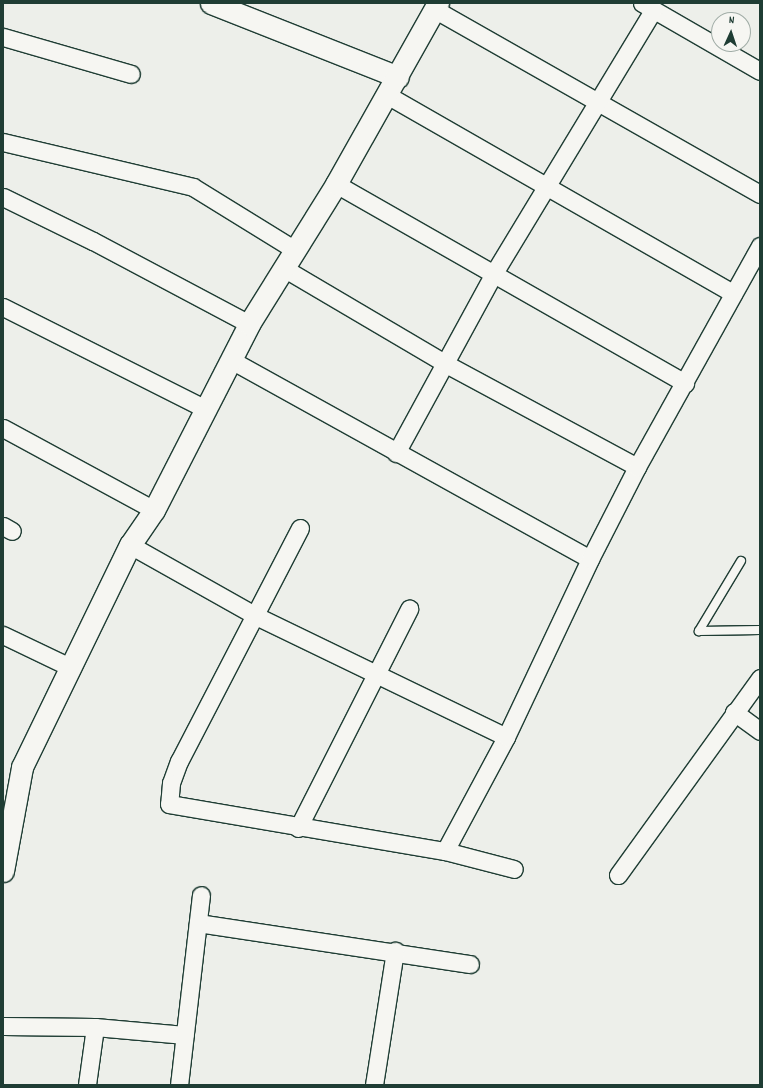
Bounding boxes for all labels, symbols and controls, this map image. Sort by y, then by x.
north arrow [711,12,751,52]
text: N [728,13,735,29]

